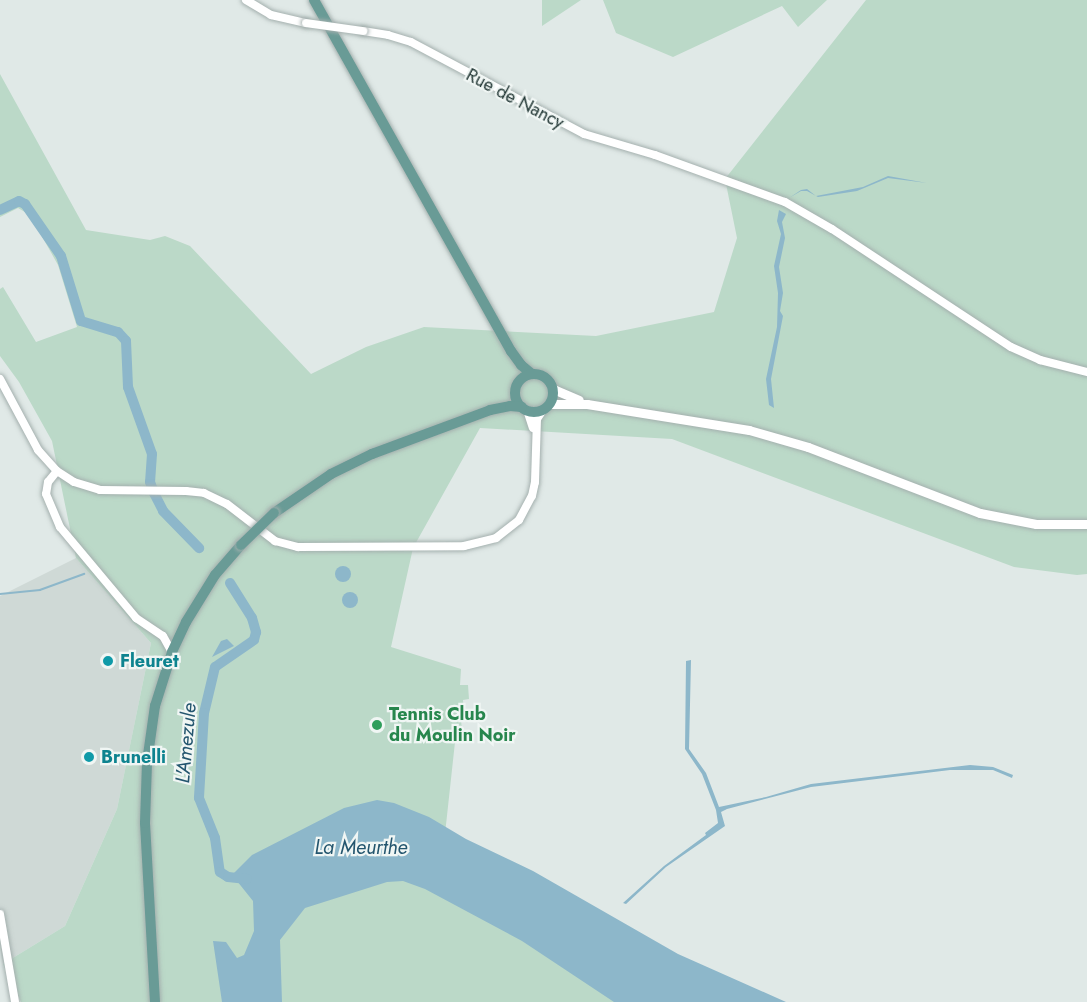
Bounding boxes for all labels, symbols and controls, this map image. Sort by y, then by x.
street label: Rue de Nancy [462,64,568,134]
place label: Fleuret [120,650,179,672]
marker: Fleuret [101,654,115,668]
water label: L'Amezule [171,702,201,784]
place label: Tennis Club du Moulin Noir [389,704,516,746]
marker: Tennis Club du Moulin Noir [370,718,384,732]
place label: Brunelli [101,746,166,768]
marker: Brunelli [82,750,96,764]
water label: La Meurthe [314,835,408,859]

